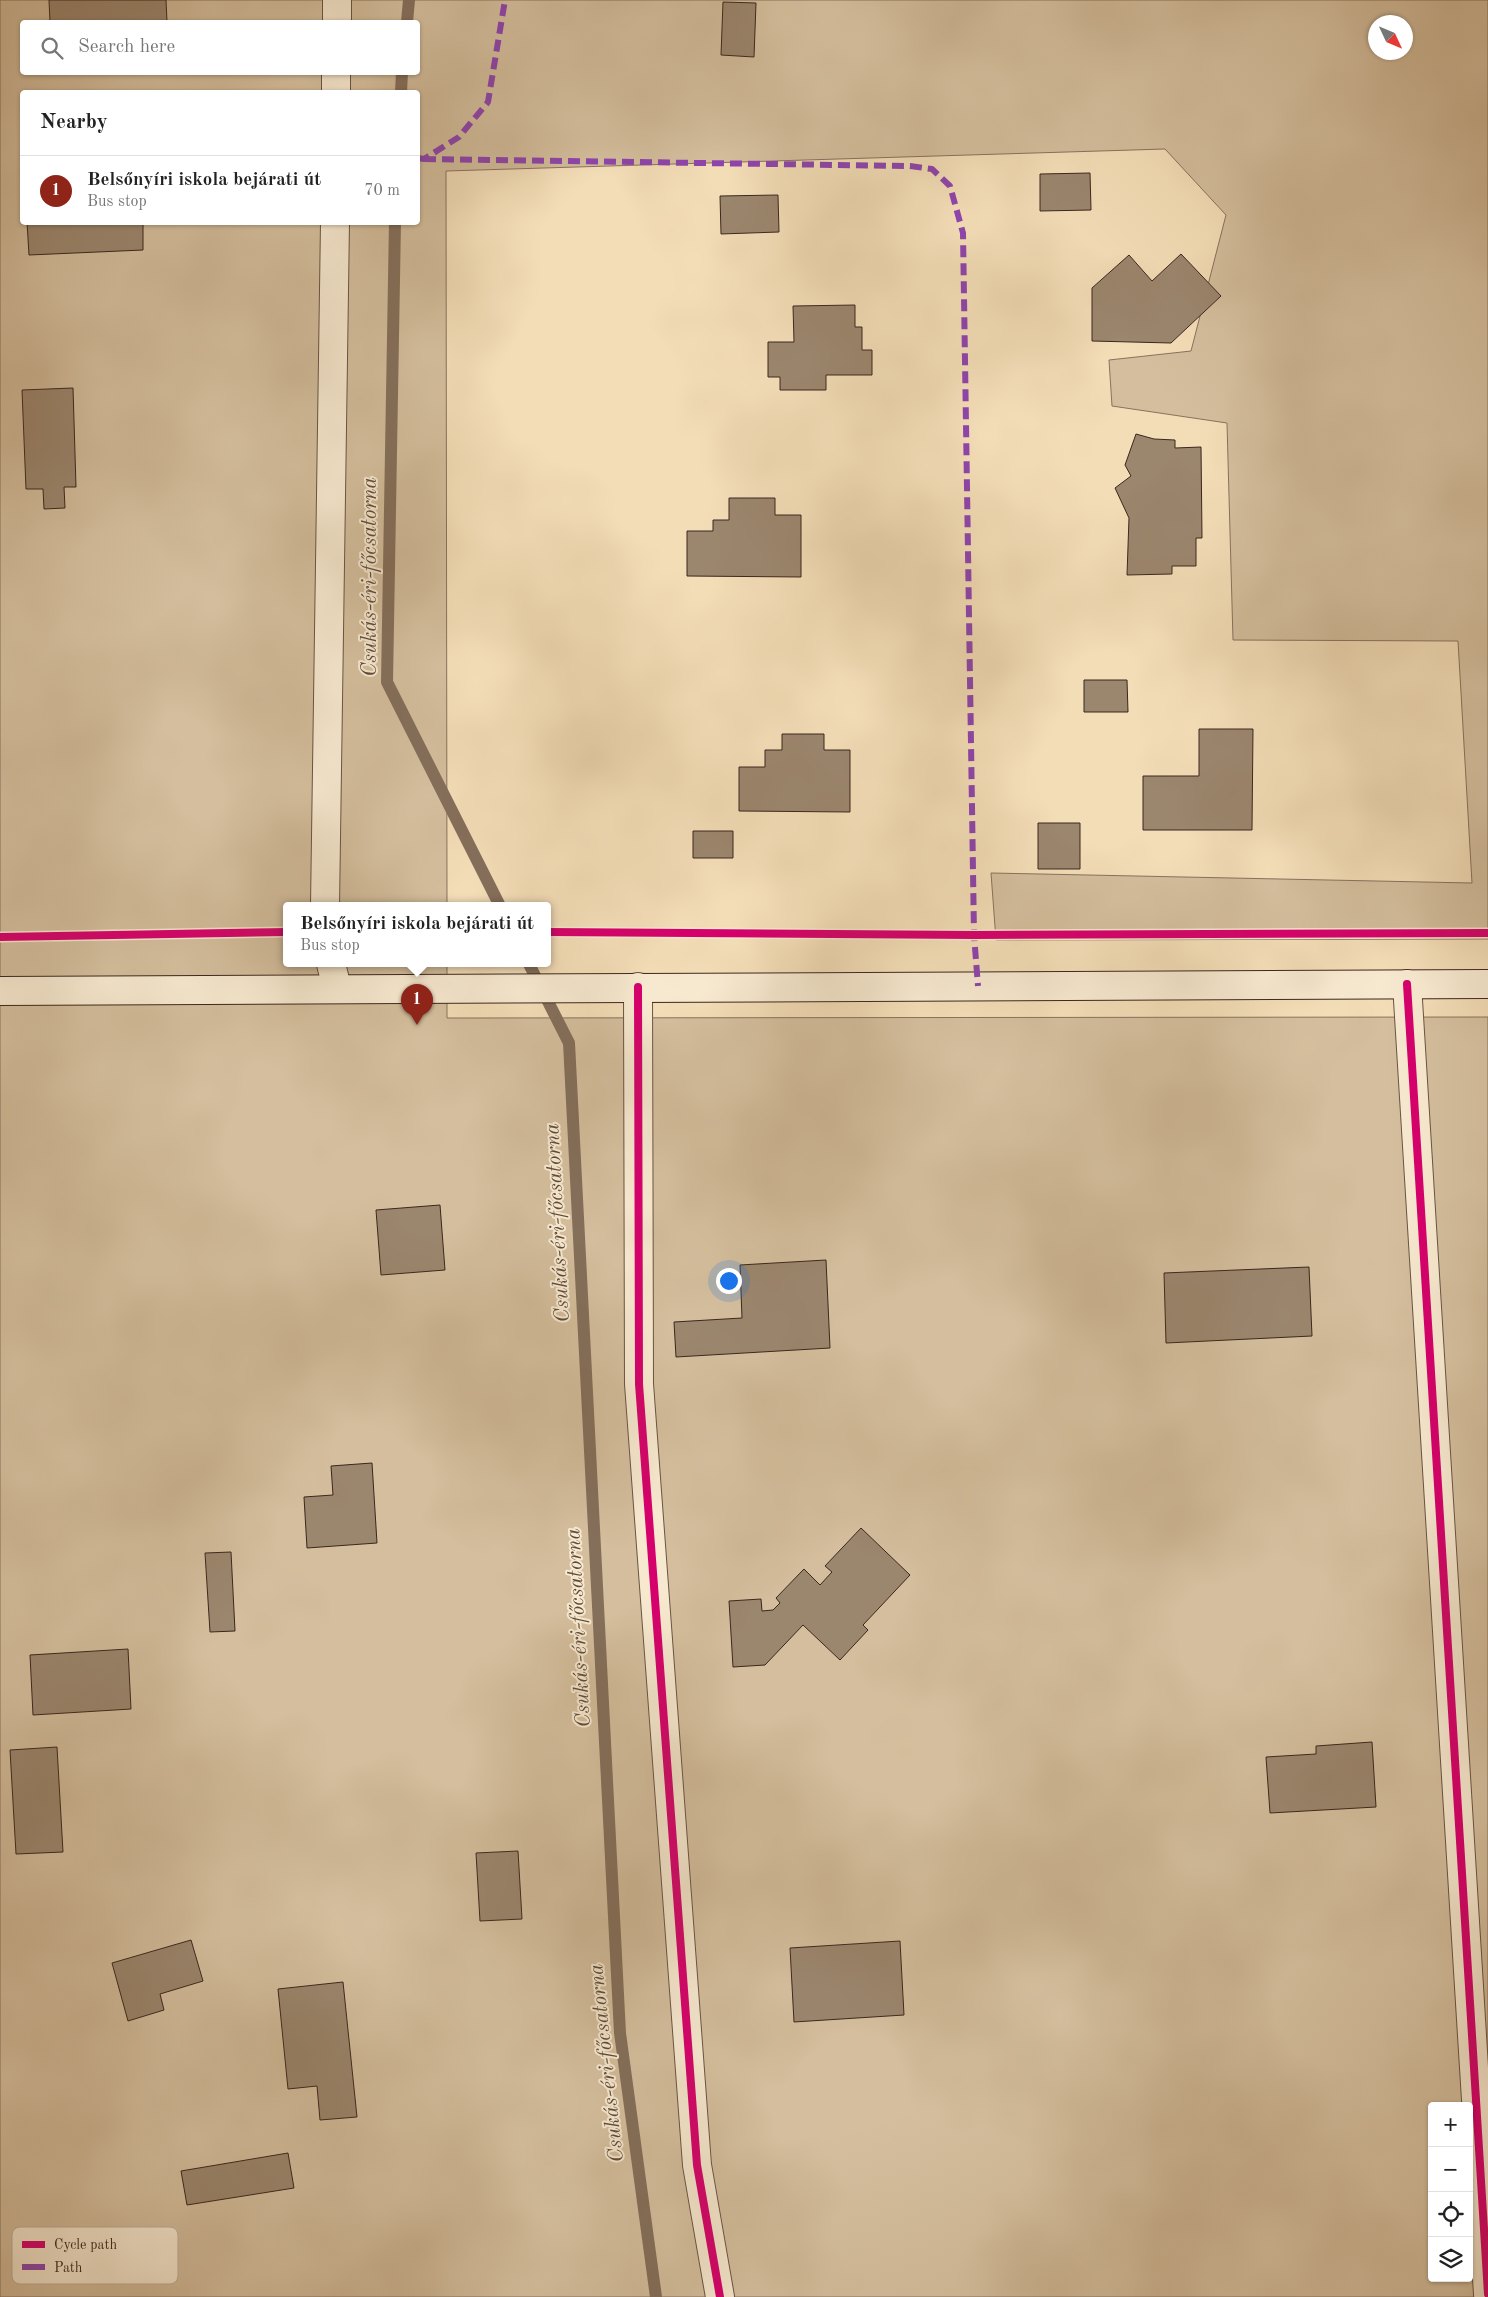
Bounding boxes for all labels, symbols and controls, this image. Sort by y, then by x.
north arrow [1368,15,1413,60]
search box [20,20,420,75]
icon: search [38,34,66,62]
text: Search here [78,38,175,57]
text: Nearby [40,112,108,133]
text: Belsőnyíri iskola bejárati út [87,171,321,190]
text: 1 [51,183,61,199]
text: 70 m [364,183,400,199]
text: Bus stop [87,194,147,210]
water label: Csukás-éri-főcsatorna [360,477,381,677]
popup [283,902,551,967]
text: Belsőnyíri iskola bejárati út [300,915,534,934]
text: Bus stop [300,938,360,954]
pin: 1 [401,984,433,1025]
water label: Csukás-éri-főcsatorna [542,1123,574,1323]
your location [716,1268,742,1294]
water label: Csukás-éri-főcsatorna [563,1528,595,1728]
water label: Csukás-éri-főcsatorna [586,1963,628,2163]
map controls [1428,2102,1473,2282]
button: + [1428,2102,1473,2147]
button: − [1428,2147,1473,2192]
button: locate [1428,2192,1473,2237]
legend [12,2227,178,2284]
button: layers [1428,2237,1473,2282]
text: Cycle path [54,2238,117,2252]
text: Path [54,2261,83,2275]

